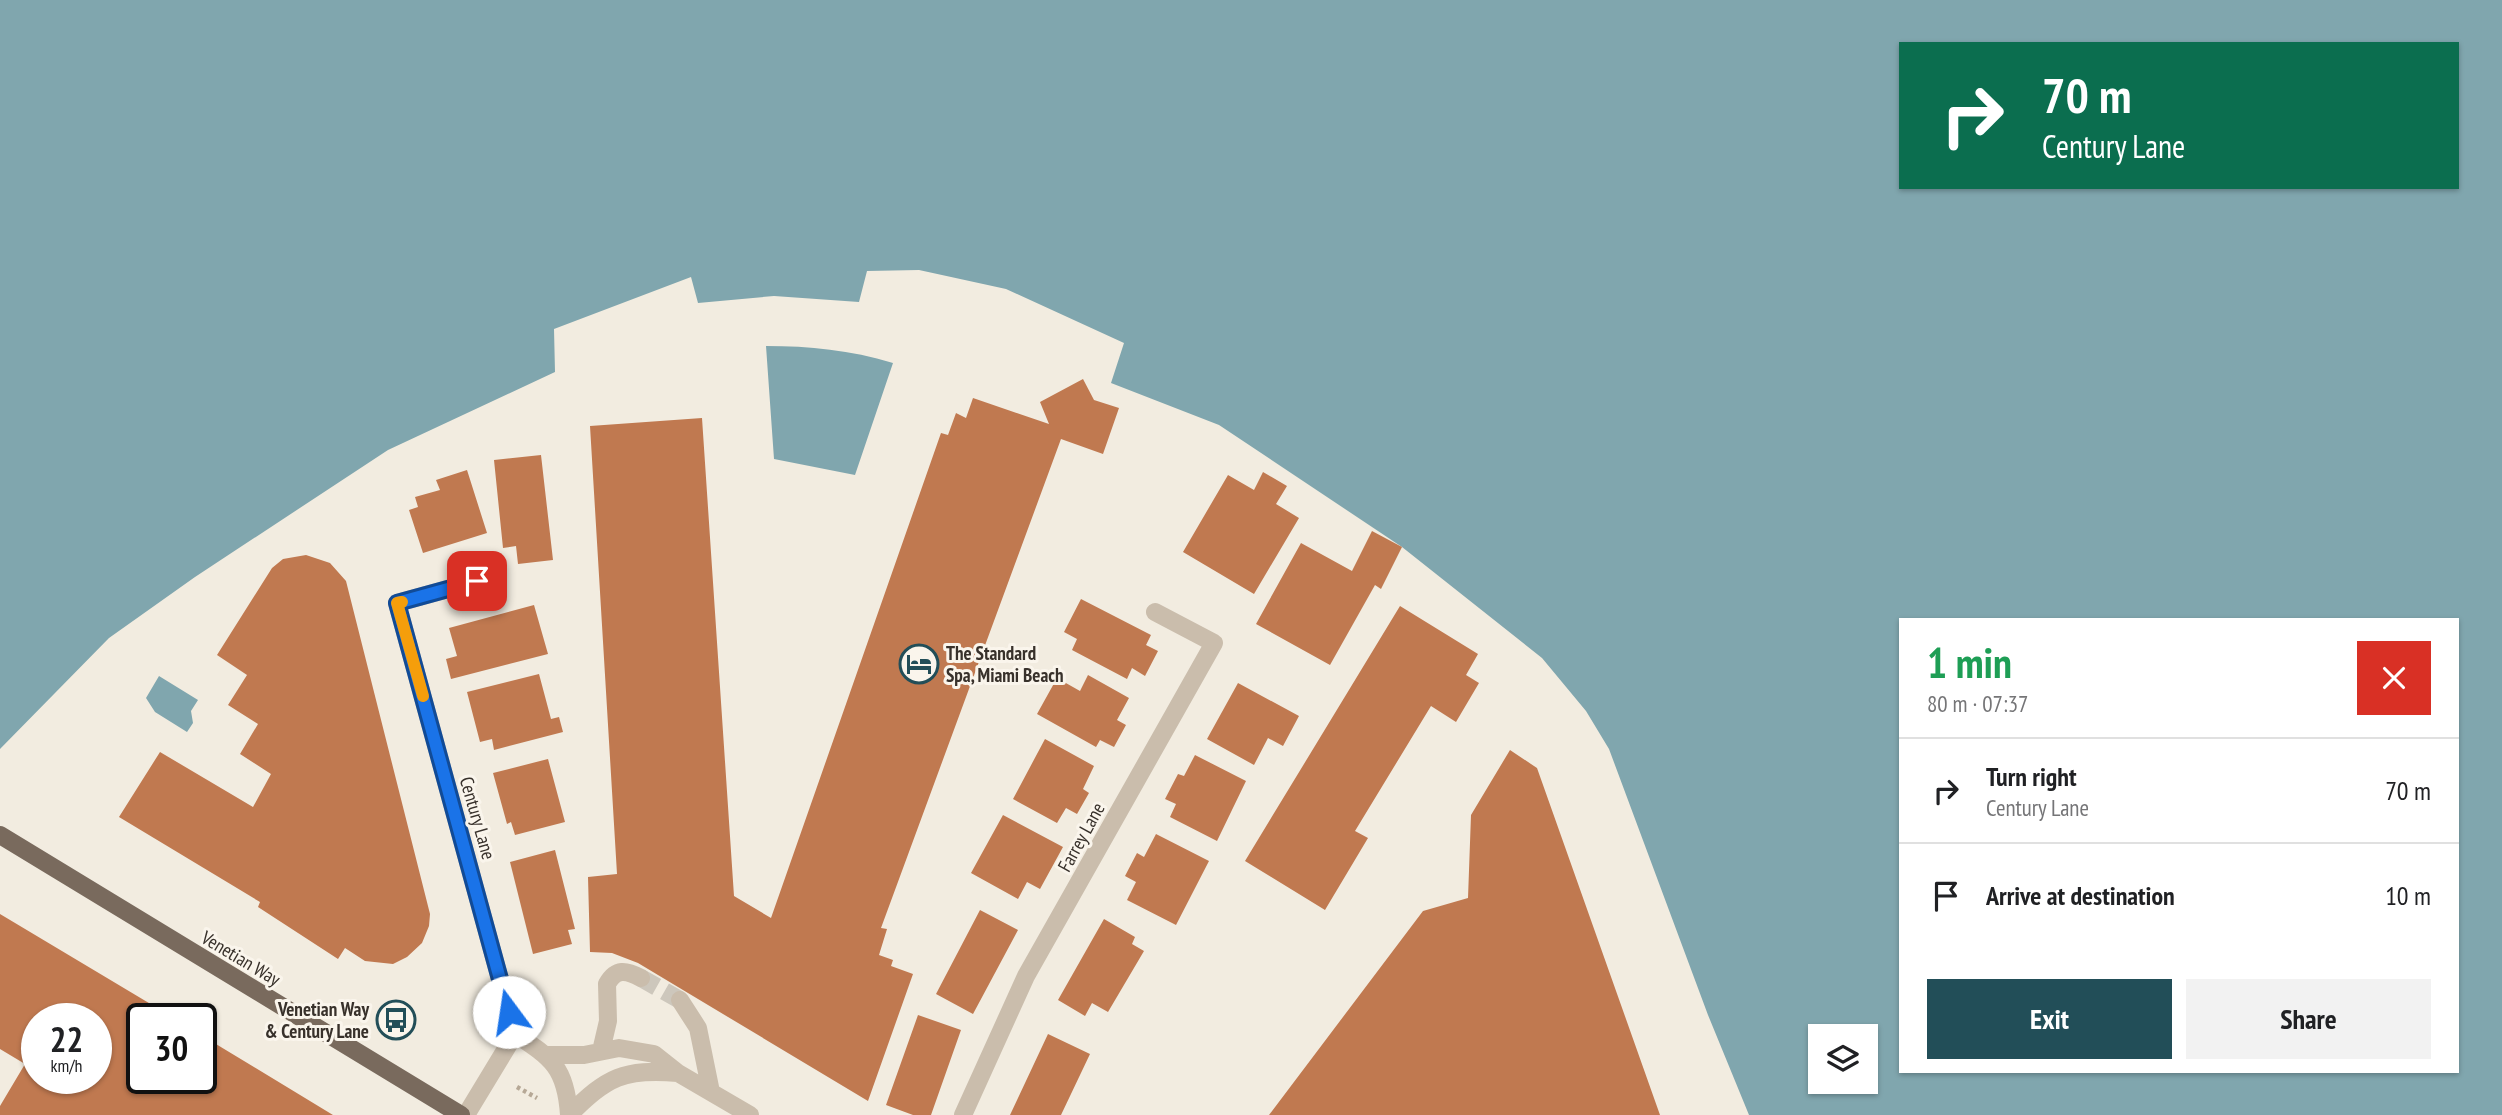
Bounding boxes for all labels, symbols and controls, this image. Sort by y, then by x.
text: 70 m [2042,63,2131,127]
icon: right [1927,70,2018,161]
text: Century Lane [2042,125,2185,167]
pin [447,551,507,611]
icon: arrive [458,562,496,600]
text: 1 min [1927,635,2012,690]
place label: The Standard Spa, Miami Beach [946,641,1064,687]
button: close [2357,641,2431,715]
hotel icon: The Standard Spa, Miami Beach [898,643,940,685]
text: 80 m · 07:37 [1927,689,2028,718]
text: Turn right [1986,760,2077,793]
icon: right [1927,772,1965,810]
street label: Century Lane [455,774,501,862]
text: 70 m [2385,774,2431,807]
text: Century Lane [1986,793,2089,822]
street label: Farrey Lane [1052,798,1110,876]
icon: arrive [1927,877,1965,915]
text: Arrive at destination [1986,879,2175,912]
text: 10 m [2385,879,2431,912]
street label: Venetian Way [196,925,286,991]
position arrow [472,975,546,1049]
button: Exit [1927,979,2172,1059]
button: Share [2186,979,2431,1059]
place label: Venetian Way & Century Lane [265,997,369,1043]
bus stop icon: Venetian Way & Century Lane [375,999,417,1041]
speed limit sign: 30 [126,1003,217,1094]
text: 22 [50,1016,83,1062]
map controls [1808,1024,1878,1094]
button: layers [1808,1024,1878,1094]
text: km/h [51,1054,82,1077]

